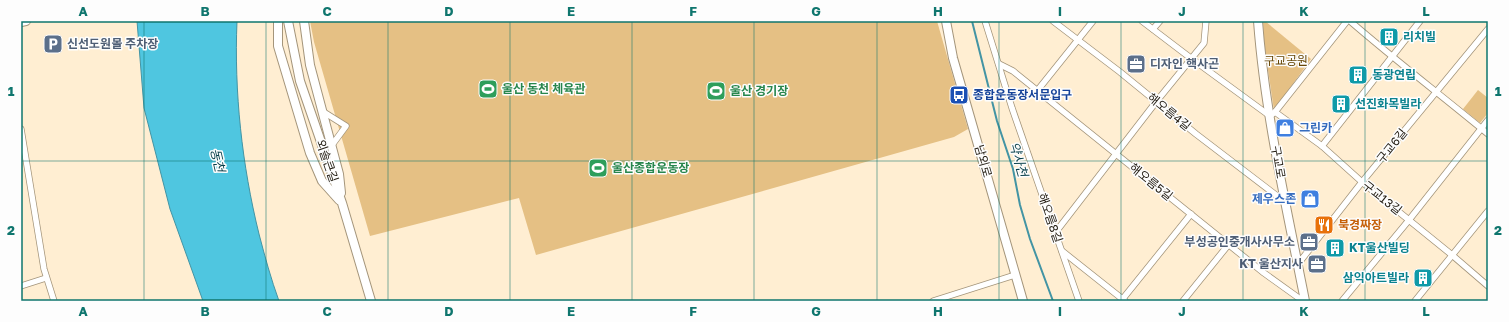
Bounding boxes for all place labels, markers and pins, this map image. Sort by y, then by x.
building icon: 리치빌 [1378,26,1400,48]
place label: 리치빌 [1403,29,1436,44]
parking icon: 신선도원몰 주차장 [42,33,64,55]
place label: 신선도원몰 주차장 [67,36,158,51]
office icon: 디자인 핵사곤 [1125,53,1147,75]
place label: 디자인 핵사곤 [1150,56,1219,71]
building icon: 동광연립 [1347,64,1369,86]
place label: 동광연립 [1372,67,1416,82]
sports icon: 울산 동천 체육관 [477,78,499,100]
sports icon: 울산 경기장 [705,80,727,102]
place label: 울산 동천 체육관 [502,81,585,96]
place label: 울산 경기장 [730,83,788,98]
bus stop icon: 종합운동장서문입구 [948,84,970,106]
place label: 종합운동장서문입구 [973,87,1072,102]
building icon: 선진화목빌라 [1330,93,1352,115]
place label: 선진화목빌라 [1355,96,1421,111]
shop icon: 그린카 [1274,117,1296,139]
place label: 그린카 [1299,120,1332,135]
sports icon: 울산종합운동장 [587,157,609,179]
place label: 울산종합운동장 [612,160,689,175]
shop icon: 제우스존 [1299,188,1321,210]
place label: 제우스존 [1252,191,1296,206]
restaurant icon: 북경짜장 [1313,214,1335,236]
place label: 북경짜장 [1338,217,1382,232]
office icon: 부성공인중개사사무소 [1298,231,1320,253]
place label: 부성공인중개사사무소 [1185,234,1295,249]
building icon: KT울산빌딩 [1324,237,1346,259]
place label: KT울산빌딩 [1349,240,1410,255]
office icon: KT 울산지사 [1306,253,1328,275]
place label: KT 울산지사 [1239,256,1303,271]
building icon: 삼익아트빌라 [1412,267,1434,289]
place label: 삼익아트빌라 [1343,270,1409,285]

